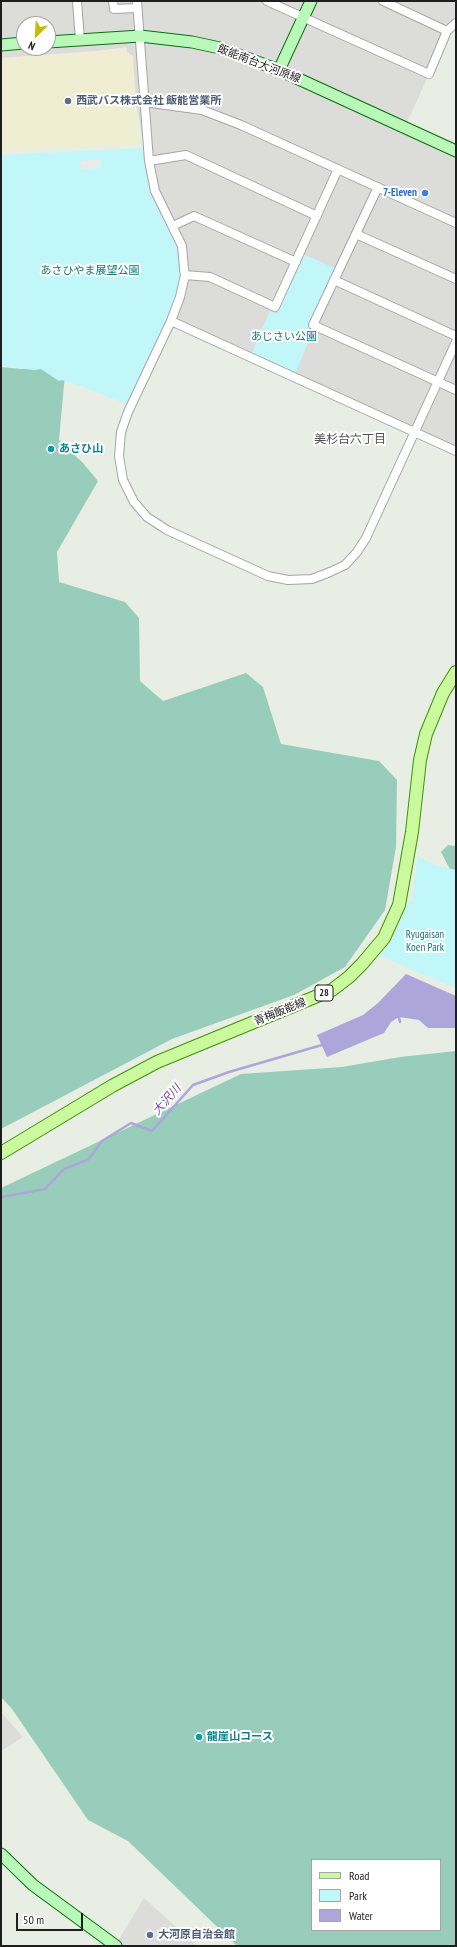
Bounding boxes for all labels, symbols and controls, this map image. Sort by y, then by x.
north arrow [16,16,56,56]
text: N [26,38,37,54]
street label: 飯能南台大河原線 [216,42,302,86]
place label: 西武バス株式会社 飯能営業所 [76,94,221,108]
marker: 西武バス株式会社 飯能営業所 [63,96,73,106]
place label: 7-Eleven [383,186,417,200]
marker: 7-Eleven [420,188,430,198]
park label: あさひやま展望公園 [41,264,139,278]
park label: あじさい公園 [251,330,317,344]
district label: 美杉台六丁目 [314,433,386,447]
place label: あさひ山 [59,442,103,456]
marker: あさひ山 [46,444,56,454]
park label: Ryugaisan Koen Park [406,928,444,954]
road number: 28 [315,985,333,1001]
street label: 青梅飯能線 [252,996,308,1028]
water label: 大沢川 [150,1082,184,1118]
place label: 龍崖山コース [207,1730,273,1744]
marker: 龍崖山コース [194,1732,204,1742]
legend [311,1859,441,1931]
text: Road [349,1868,369,1883]
text: Park [349,1888,367,1903]
scale bar [18,1905,85,1931]
text: Water [349,1908,373,1923]
text: 50 m [23,1912,44,1927]
place label: 大河原自治会館 [158,1928,235,1942]
marker: 大河原自治会館 [145,1930,155,1940]

